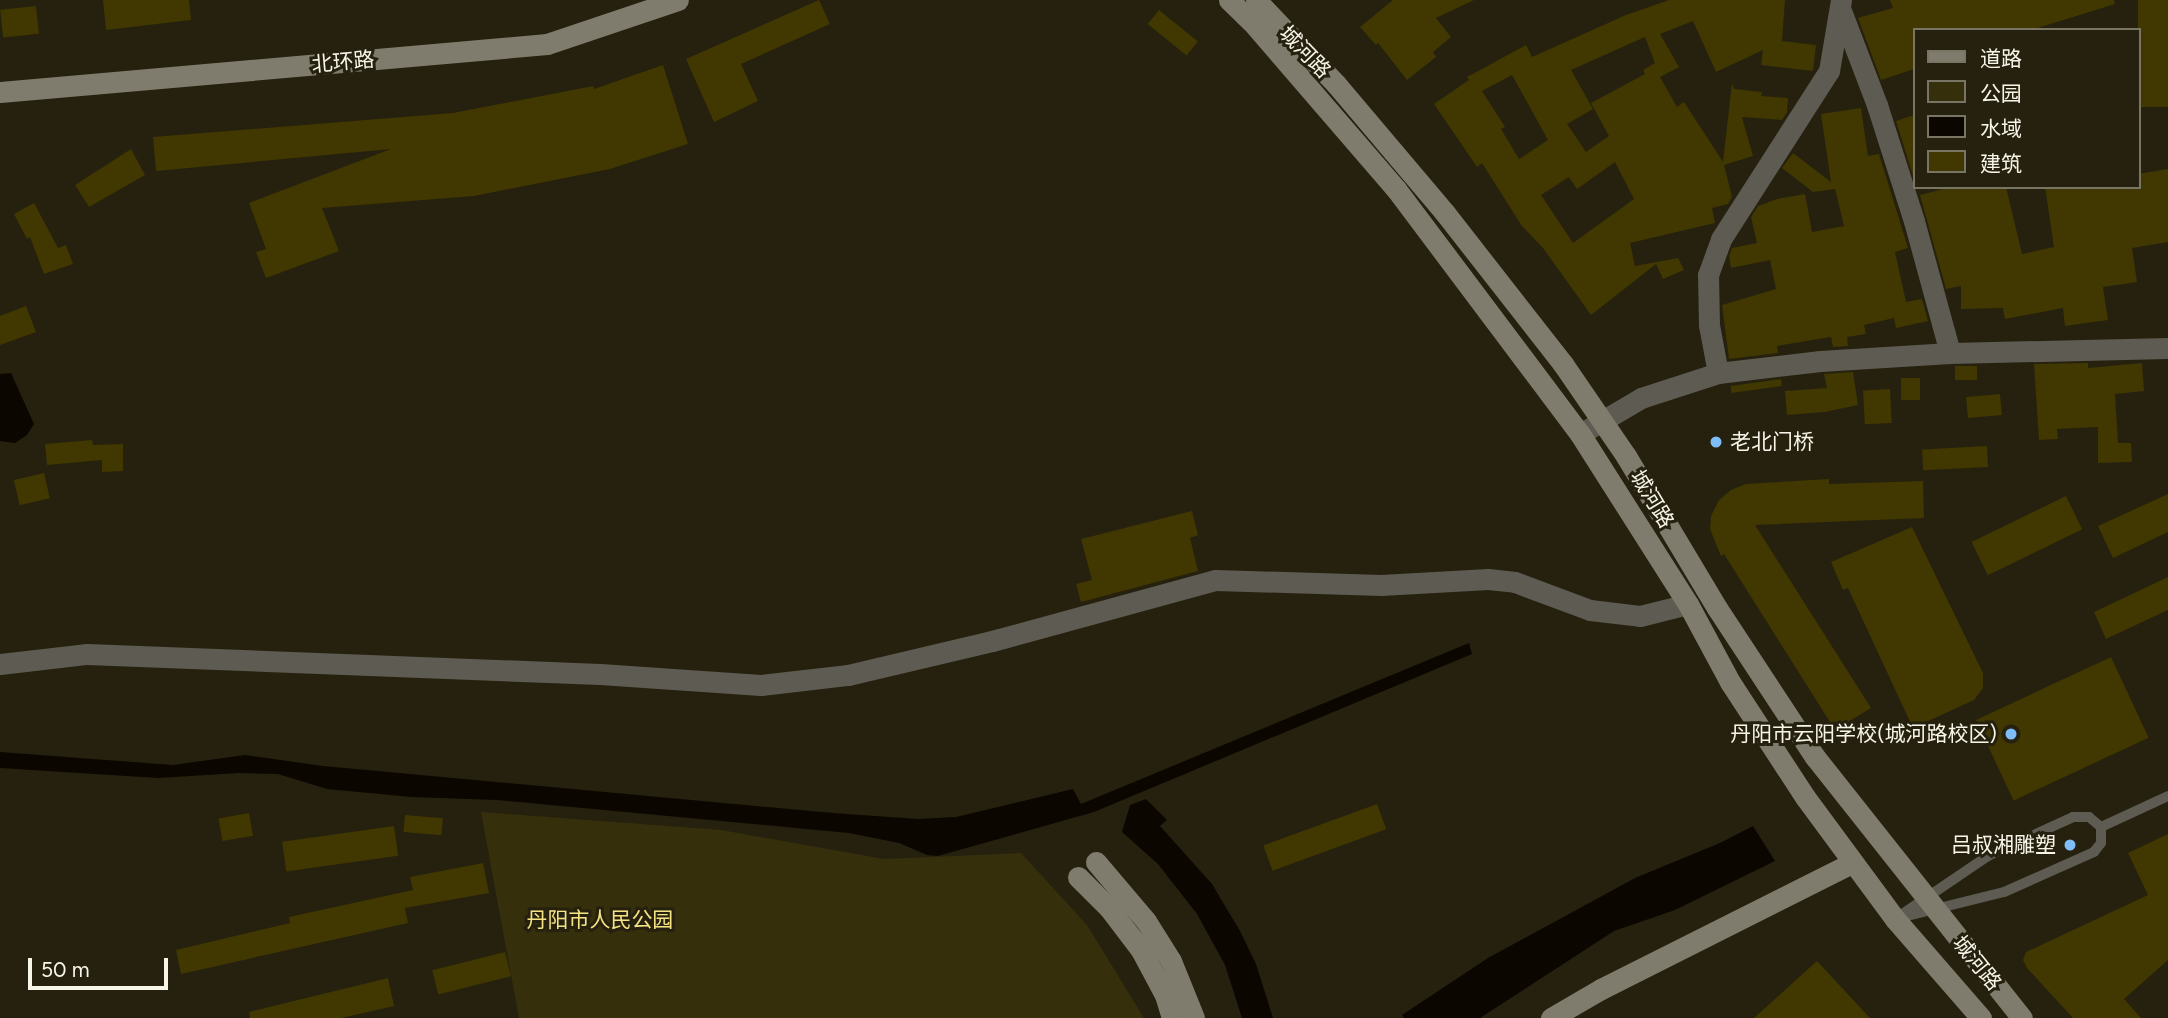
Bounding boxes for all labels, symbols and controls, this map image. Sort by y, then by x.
street label: 城河路 [1274,21,1336,83]
legend [1912,28,2140,189]
text: 道路 [1980,46,2022,71]
street label: 北环路 [311,47,375,77]
text: 公园 [1980,81,2022,106]
text: 水域 [1980,116,2022,141]
text: 建筑 [1980,151,2022,176]
place label: 老北门桥 [1730,429,1814,455]
marker: 老北门桥 [1708,434,1724,450]
street label: 城河路 [1625,466,1679,532]
place label: 丹阳市云阳学校(城河路校区) [1730,721,1997,747]
marker: 丹阳市云阳学校(城河路校区) [2003,726,2019,742]
place label: 吕叔湘雕塑 [1951,832,2056,858]
marker: 吕叔湘雕塑 [2062,837,2078,853]
park label: 丹阳市人民公园 [527,907,673,933]
street label: 城河路 [1947,931,2007,995]
scale bar [32,944,172,988]
text: 50 m [41,957,90,982]

